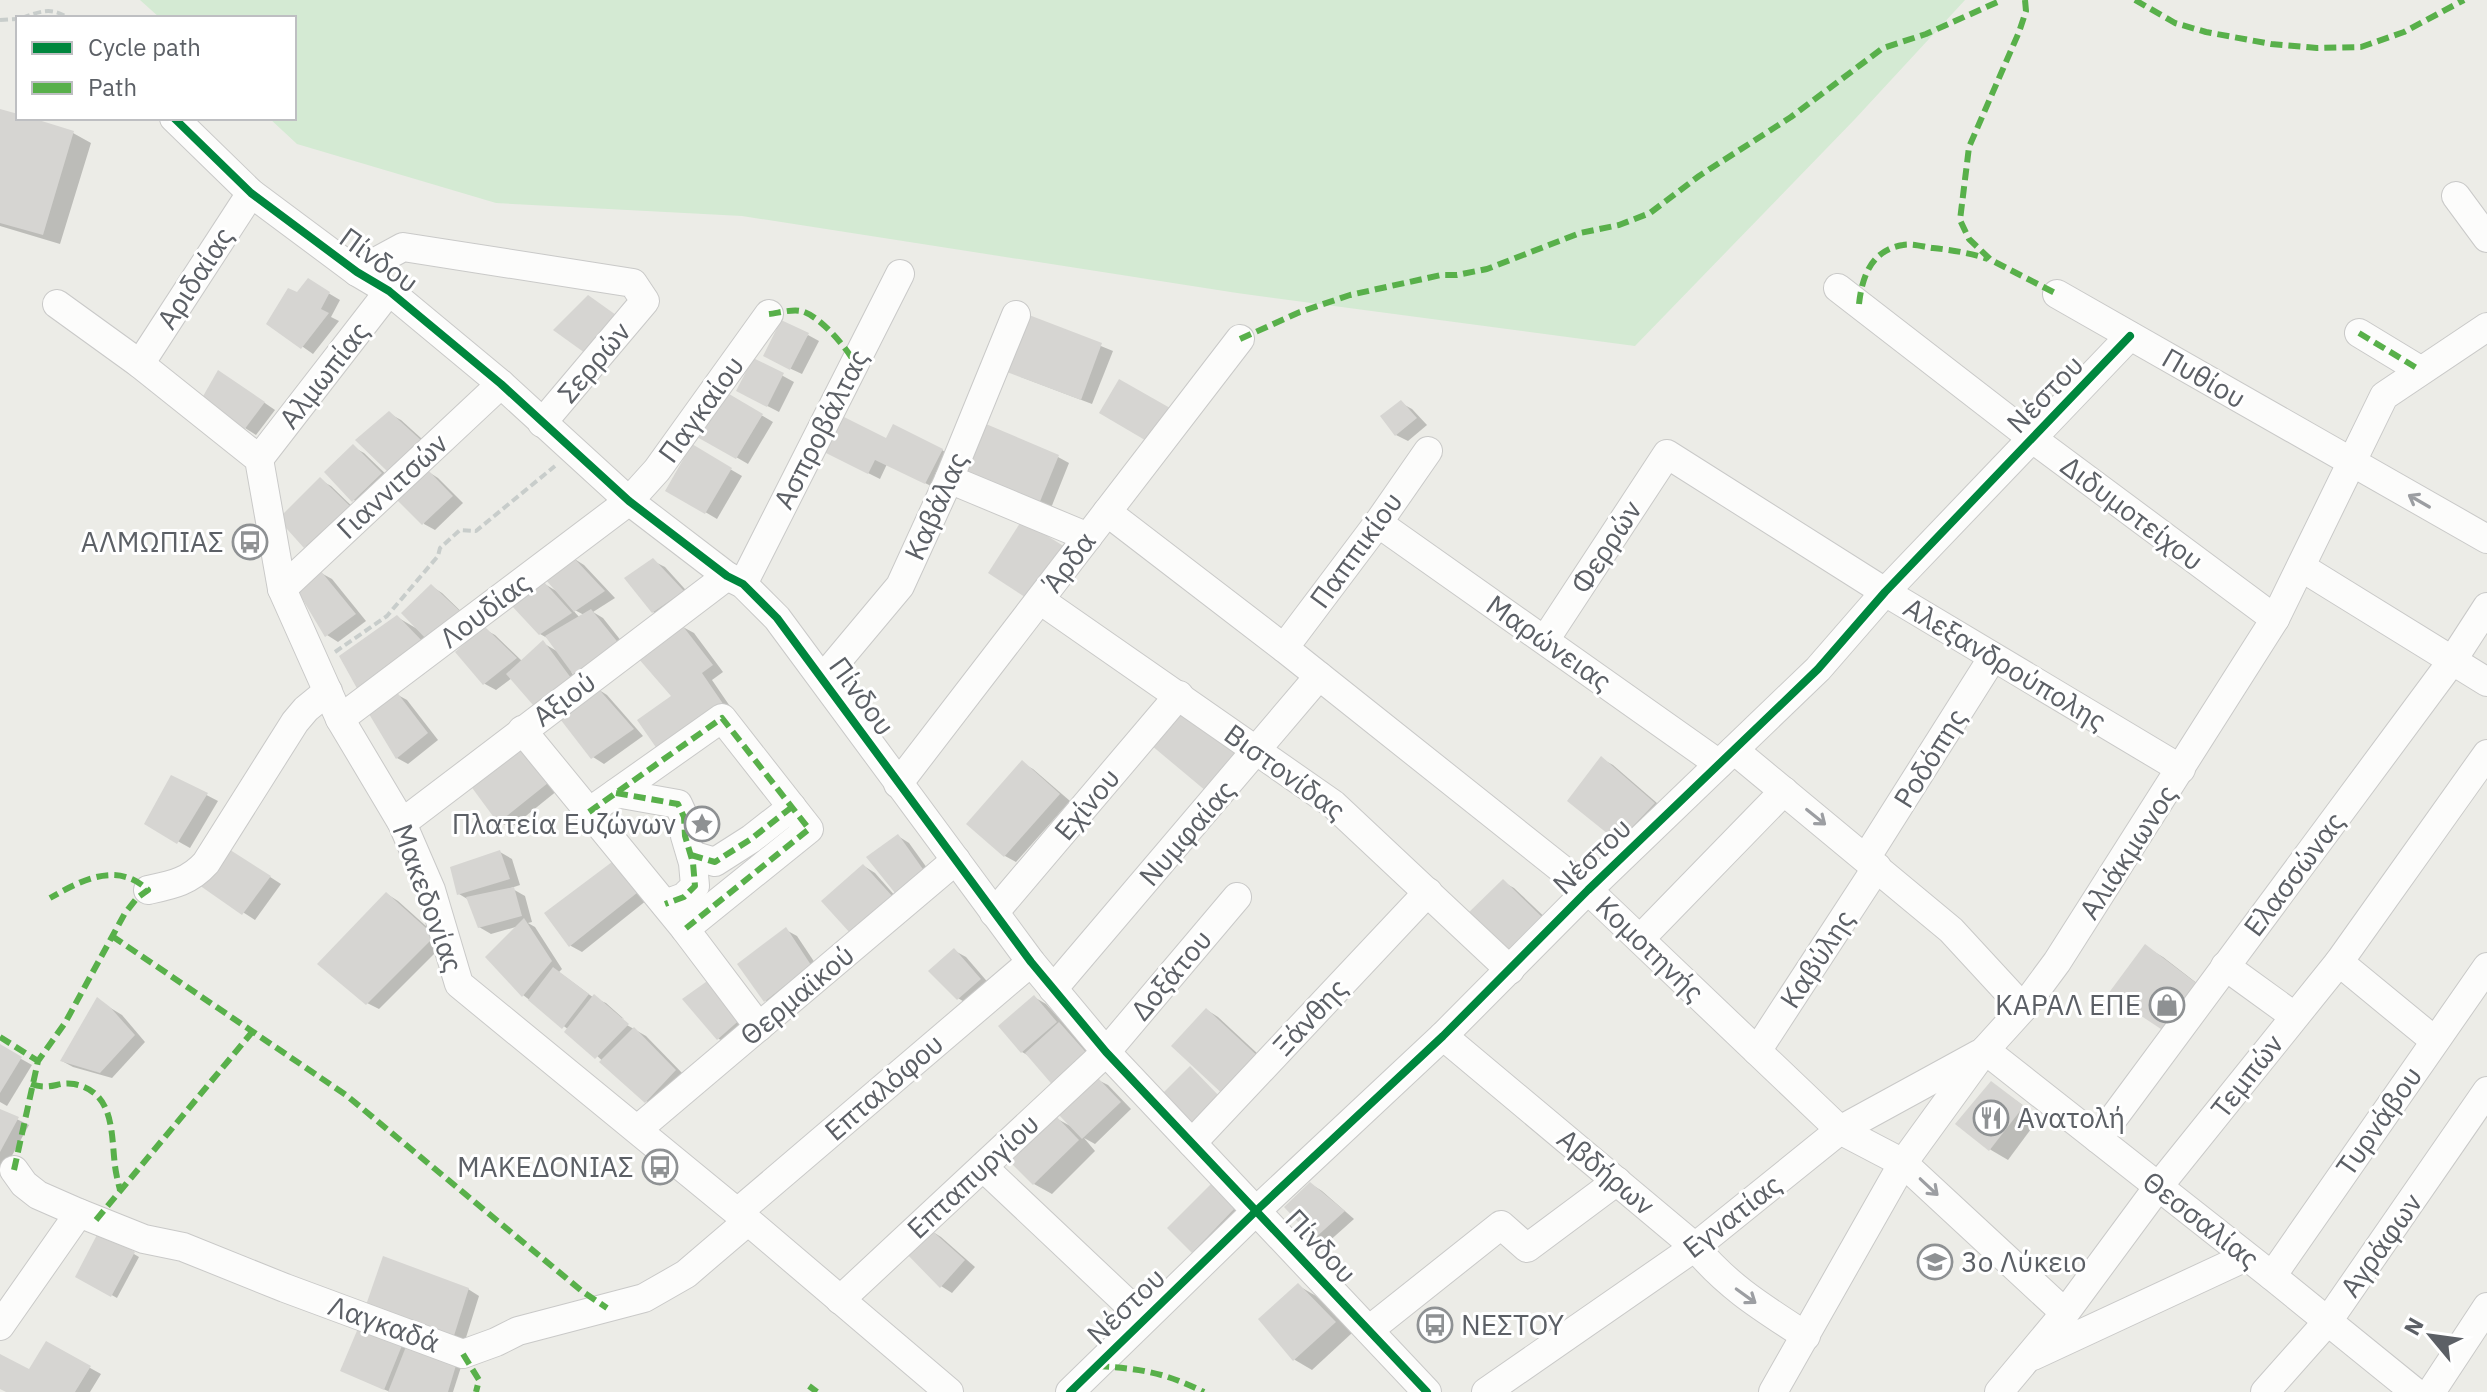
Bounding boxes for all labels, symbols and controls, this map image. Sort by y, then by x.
legend [16,16,296,120]
text: Cycle path [88,31,201,63]
text: Path [88,71,137,103]
street label: Πίνδου [333,219,426,301]
street label: Αριδαίας [148,220,241,336]
street label: Σερρών [549,313,638,410]
street label: Αλμωπίας [270,314,377,436]
street label: Πυθίου [2156,339,2253,416]
street label: Ασπροβάλτας [764,343,877,515]
street label: Νέστου [1998,346,2091,441]
street label: Παγκαίου [649,348,752,470]
street label: Γιαννιτσών [328,425,455,547]
street label: Καβάλας [895,446,976,566]
street label: Διδυμοτείχου [2053,447,2211,578]
street label: Παππικίου [1301,484,1410,615]
one-way arrow [2408,492,2432,508]
street label: Φερρών [1562,493,1649,600]
place label: ΑΛΜΩΠΙΑΣ [81,523,224,560]
bus stop icon: ΑΛΜΩΠΙΑΣ [231,523,269,561]
street label: Άρδα [1034,524,1104,600]
street label: Λουδίας [432,563,538,656]
street label: Μαρώνειας [1479,586,1619,699]
street label: Αλεξανδρούπολης [1897,588,2113,739]
street label: Πίνδου [821,649,903,742]
street label: Αξιού [525,663,603,734]
street label: Ροδόπης [1885,701,1975,814]
street label: Βιστονίδας [1217,715,1353,828]
street label: Εχίνου [1046,760,1128,848]
street label: Νυμφαίας [1130,772,1243,894]
street label: Αλιάκμωνος [2070,777,2185,926]
street label: Ελασσώνας [2235,804,2352,943]
place label: Πλατεία Ευζώνων [452,805,676,842]
place icon: Πλατεία Ευζώνων [683,805,721,843]
one-way arrow [1805,808,1826,826]
street label: Νέστου [1544,809,1639,902]
street label: Μακεδονίας [385,819,472,977]
street label: Κομοτηνής [1588,888,1713,1010]
street label: Καβύλης [1771,902,1862,1015]
street label: Δοξάτου [1122,921,1220,1028]
street label: Θερμαϊκού [732,936,861,1053]
street label: Ξάνθης [1264,970,1355,1064]
place label: ΚΑΡΑΛ ΕΠΕ [1995,986,2141,1023]
shop icon: ΚΑΡΑΛ ΕΠΕ [2148,986,2186,1024]
street label: Επταλόφου [816,1025,951,1148]
street label: Τεμπών [2202,1026,2291,1125]
street label: Τυρνάβου [2327,1058,2430,1183]
restaurant icon: Ανατολή [1972,1099,2010,1137]
place label: Ανατολή [2017,1099,2125,1136]
street label: Επταπυργίου [899,1105,1046,1246]
street label: Αβδήρων [1550,1120,1663,1223]
place label: ΜΑΚΕΔΟΝΙΑΣ [457,1148,634,1185]
bus stop icon: ΜΑΚΕΔΟΝΙΑΣ [641,1148,679,1186]
street label: Θεσσαλίας [2135,1162,2267,1277]
street label: Εγνατίας [1675,1165,1789,1266]
one-way arrow [1918,1178,1938,1196]
street label: Αγράφων [2331,1185,2430,1304]
street label: Πίνδου [1278,1201,1365,1291]
school or university icon: 3ο Λύκειο [1916,1243,1954,1281]
place label: 3ο Λύκειο [1961,1243,2086,1280]
street label: Νέστου [1078,1259,1173,1352]
street label: Λαγκαδά [324,1286,445,1361]
one-way arrow [1735,1288,1757,1304]
north arrow [2391,1296,2471,1376]
bus stop icon: ΝΕΣΤΟΥ [1416,1306,1454,1344]
place label: ΝΕΣΤΟΥ [1461,1306,1564,1343]
text: N [2397,1312,2430,1340]

